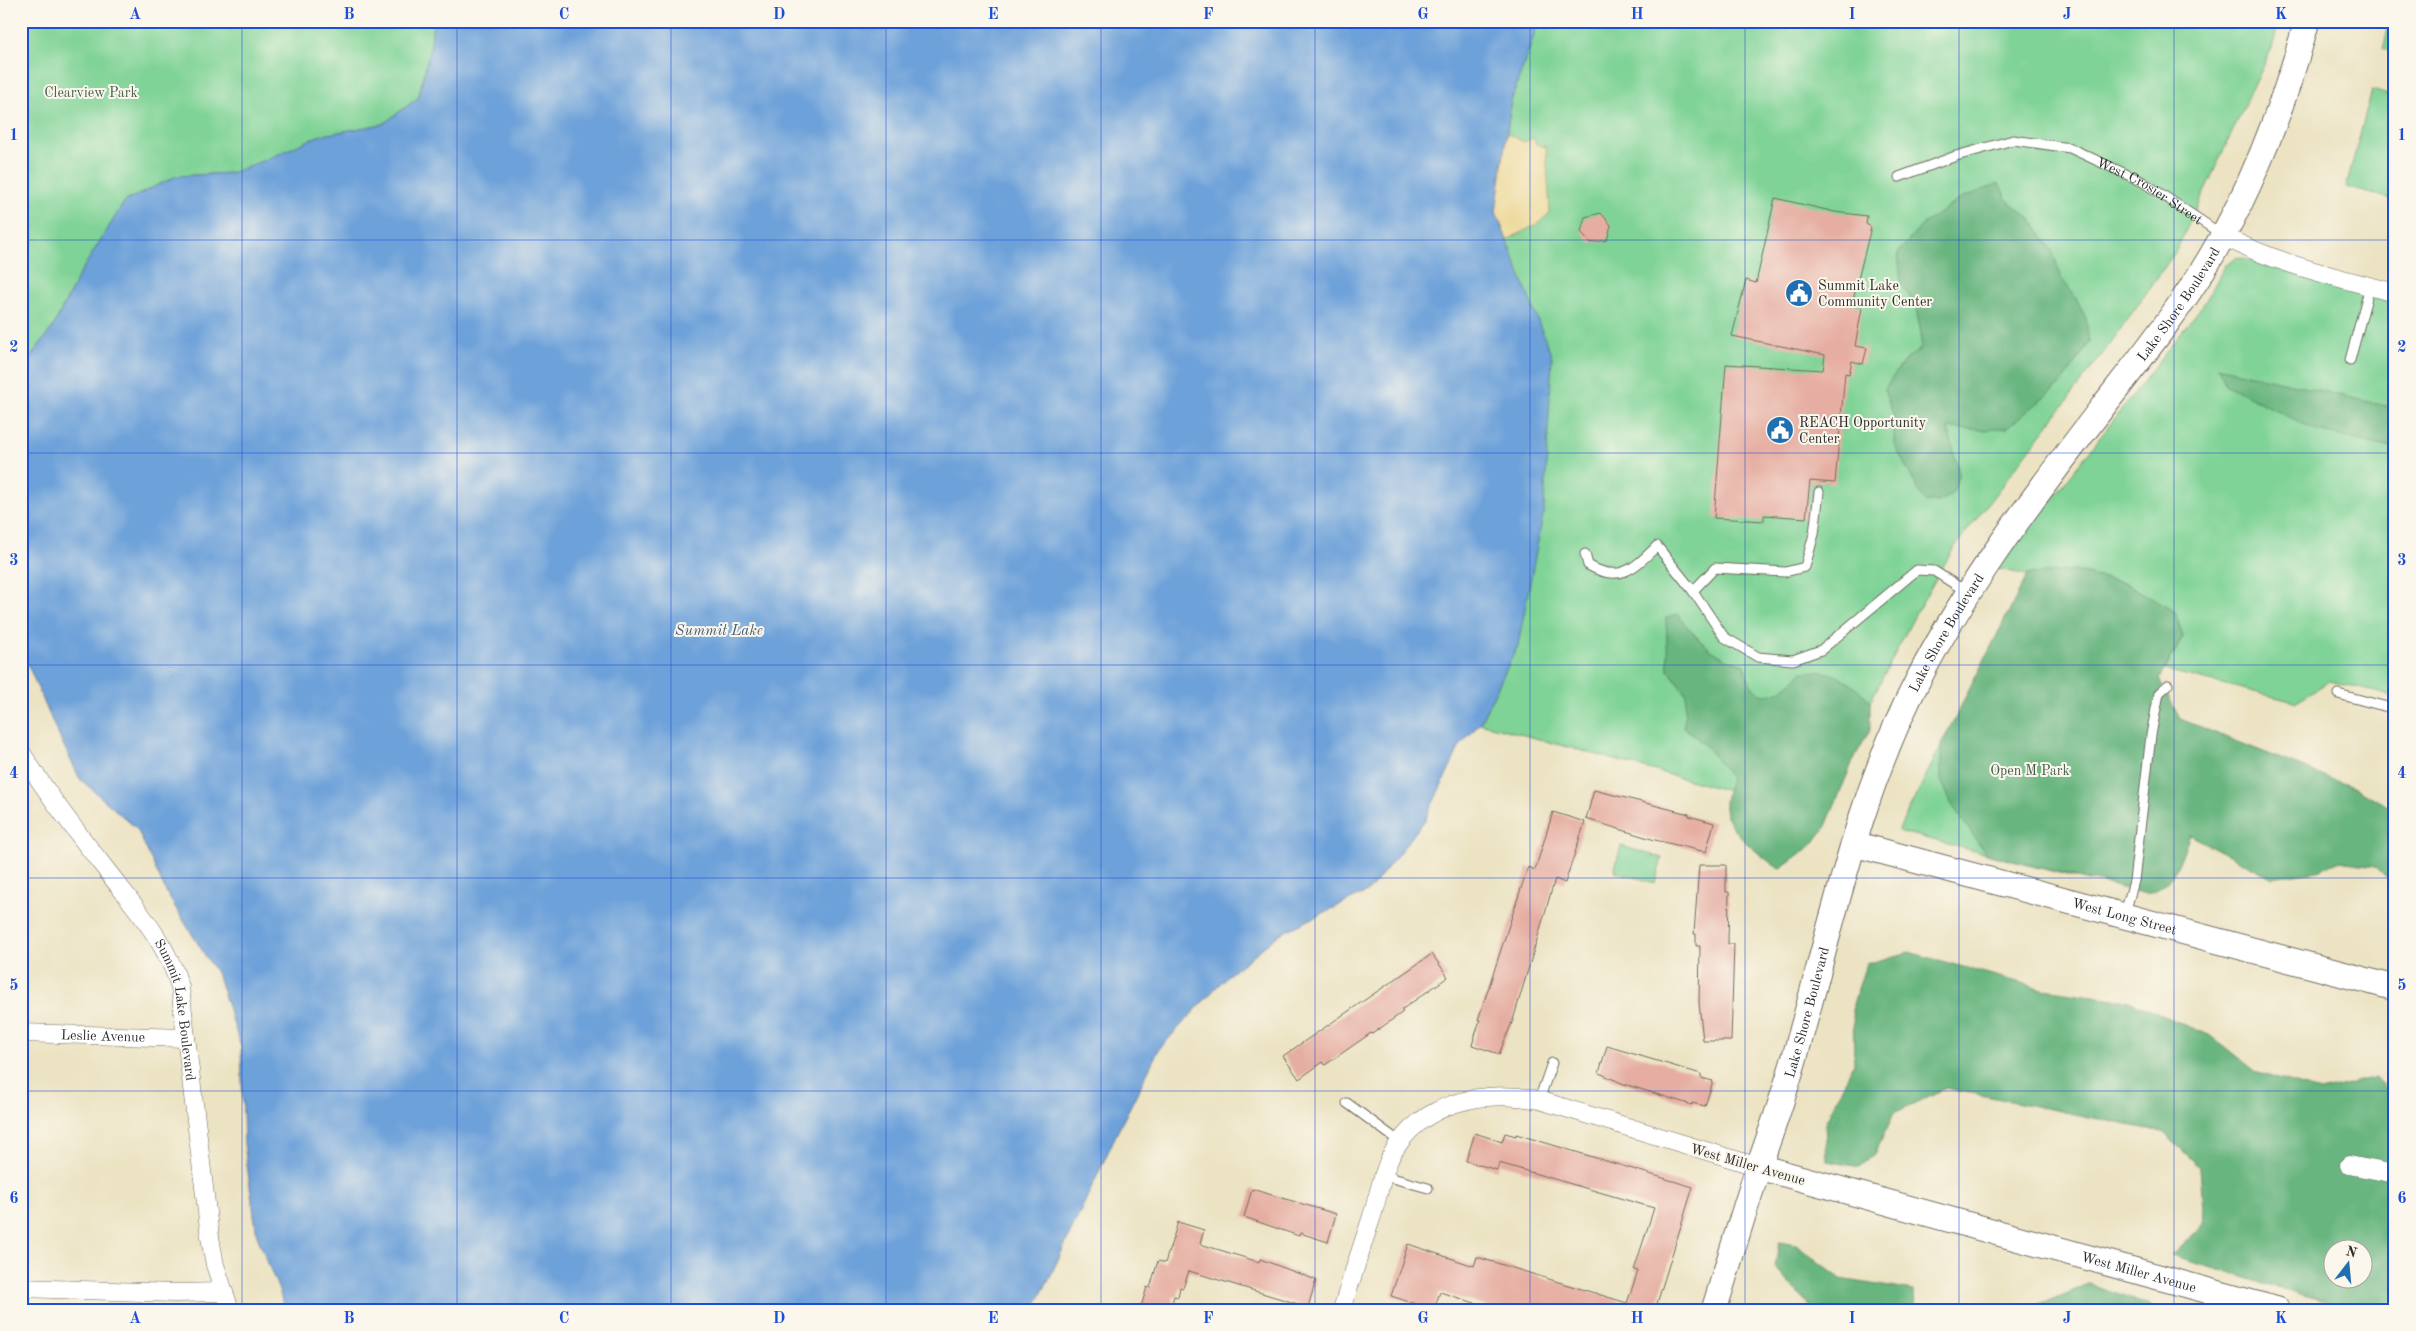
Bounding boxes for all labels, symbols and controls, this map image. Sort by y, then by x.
text: A [129,7,141,23]
text: B [343,7,355,23]
text: C [559,7,569,23]
text: D [773,7,785,23]
text: E [987,7,999,23]
text: F [1203,7,1214,23]
text: G [1417,7,1429,23]
text: H [1630,7,1644,23]
text: I [1848,7,1856,23]
text: J [2063,7,2072,23]
text: K [2275,7,2287,23]
park label: Clearview Park [44,86,138,100]
text: 1 [9,128,19,144]
text: 1 [2397,128,2407,144]
street label: West Crosier Street [2094,155,2205,228]
street label: Lake Shore Boulevard [2135,245,2223,364]
public building icon: Summit Lake Community Center [1784,278,1814,308]
place label: Summit Lake Community Center [1818,279,1932,309]
text: 2 [9,340,19,356]
text: 2 [2397,340,2407,356]
public building icon: REACH Opportunity Center [1765,415,1795,445]
place label: REACH Opportunity Center [1799,416,1927,446]
text: 3 [9,553,19,569]
text: 3 [2397,553,2407,569]
street label: Lake Shore Boulevard [1907,571,1987,695]
water label: Summit Lake [675,624,763,639]
park label: Open M Park [1990,764,2070,778]
text: 4 [9,766,19,782]
text: 4 [2397,766,2407,782]
street label: West Long Street [2071,896,2178,938]
street label: Summit Lake Boulevard [152,937,197,1082]
street label: Lake Shore Boulevard [1783,946,1832,1080]
text: 5 [9,978,19,994]
text: 5 [2397,978,2407,994]
street label: Leslie Avenue [61,1028,145,1045]
street label: West Miller Avenue [1689,1142,1807,1188]
text: 6 [9,1191,19,1207]
text: 6 [2397,1191,2407,1207]
north arrow [2324,1238,2374,1288]
text: N [2344,1244,2359,1261]
street label: West Miller Avenue [2080,1250,2198,1295]
text: A [129,1311,141,1327]
text: B [343,1311,355,1327]
text: C [559,1311,569,1327]
text: D [773,1311,785,1327]
text: E [987,1311,999,1327]
text: F [1203,1311,1214,1327]
text: G [1417,1311,1429,1327]
text: H [1630,1311,1644,1327]
text: I [1848,1311,1856,1327]
text: J [2063,1311,2072,1327]
text: K [2275,1311,2287,1327]

